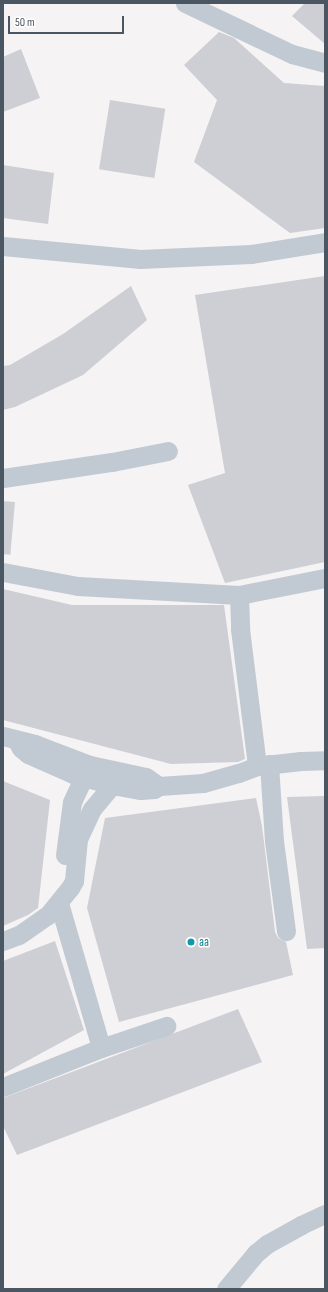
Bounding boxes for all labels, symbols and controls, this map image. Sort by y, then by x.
scale bar [10,8,126,34]
text: 50 m [15,15,35,30]
place label: aa [199,934,209,950]
marker: aa [186,937,196,947]

